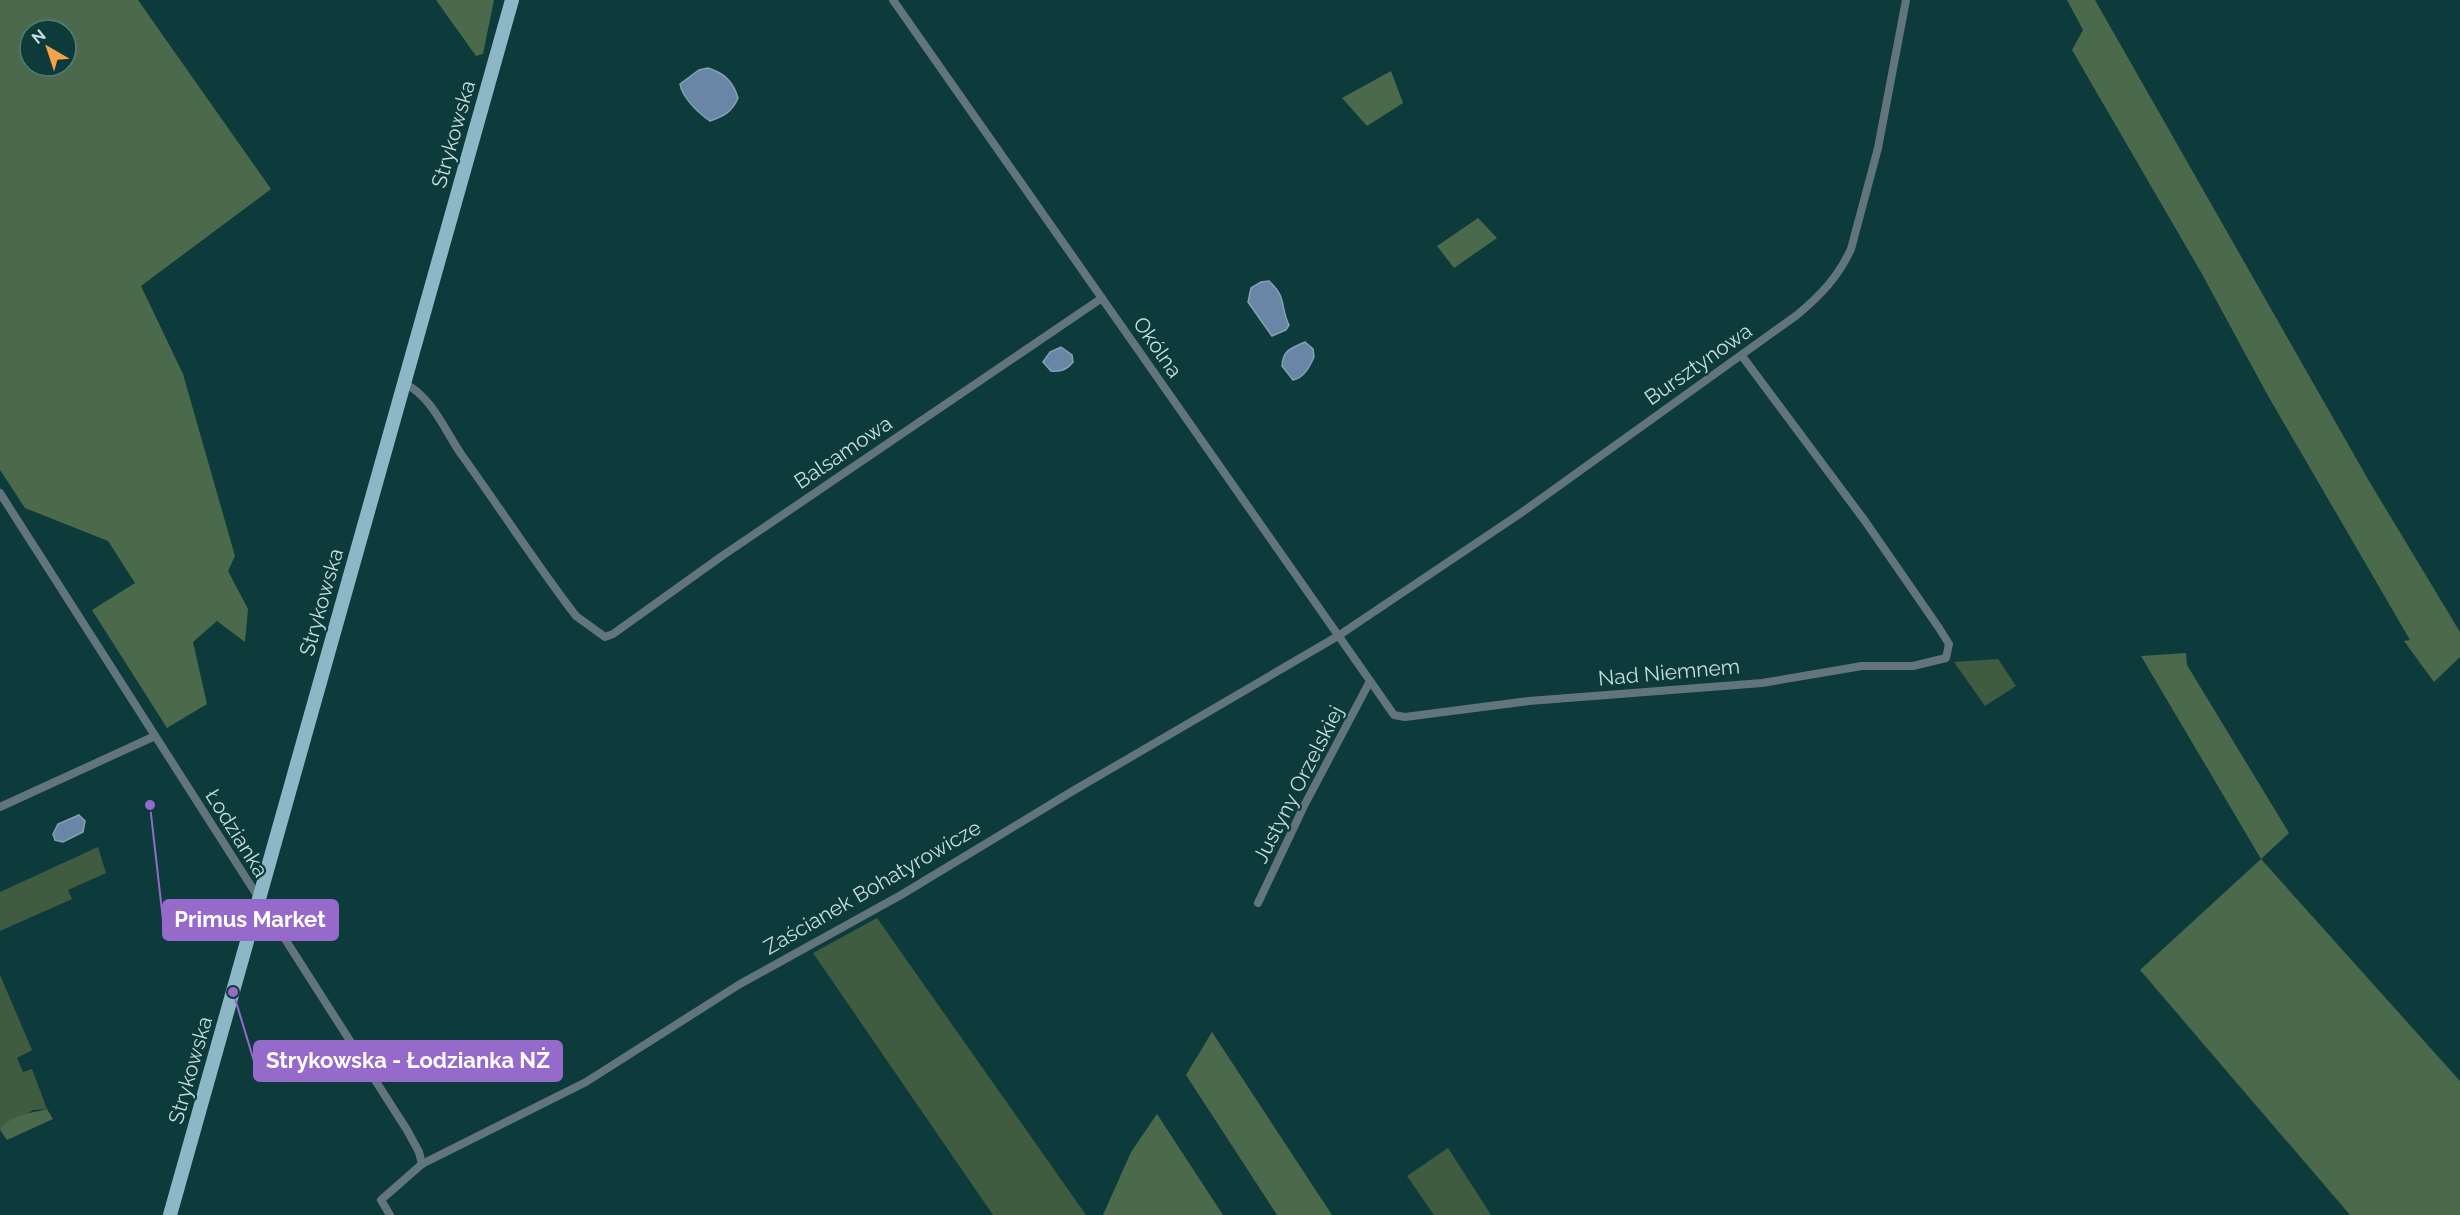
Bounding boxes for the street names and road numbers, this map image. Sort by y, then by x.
street label: Strykowska [426,77,480,191]
street label: Okólna [1128,312,1188,382]
street label: Bursztynowa [1639,318,1757,410]
street label: Balsamowa [789,410,897,494]
street label: Strykowska [294,545,348,659]
street label: Nad Niemnem [1597,653,1741,691]
street label: Justyny Orzelskiej [1248,701,1348,867]
street label: Łodzianka [200,784,274,882]
street label: Zaścianek Bohatyrowicze [759,815,985,959]
street label: Strykowska [163,1013,217,1127]

